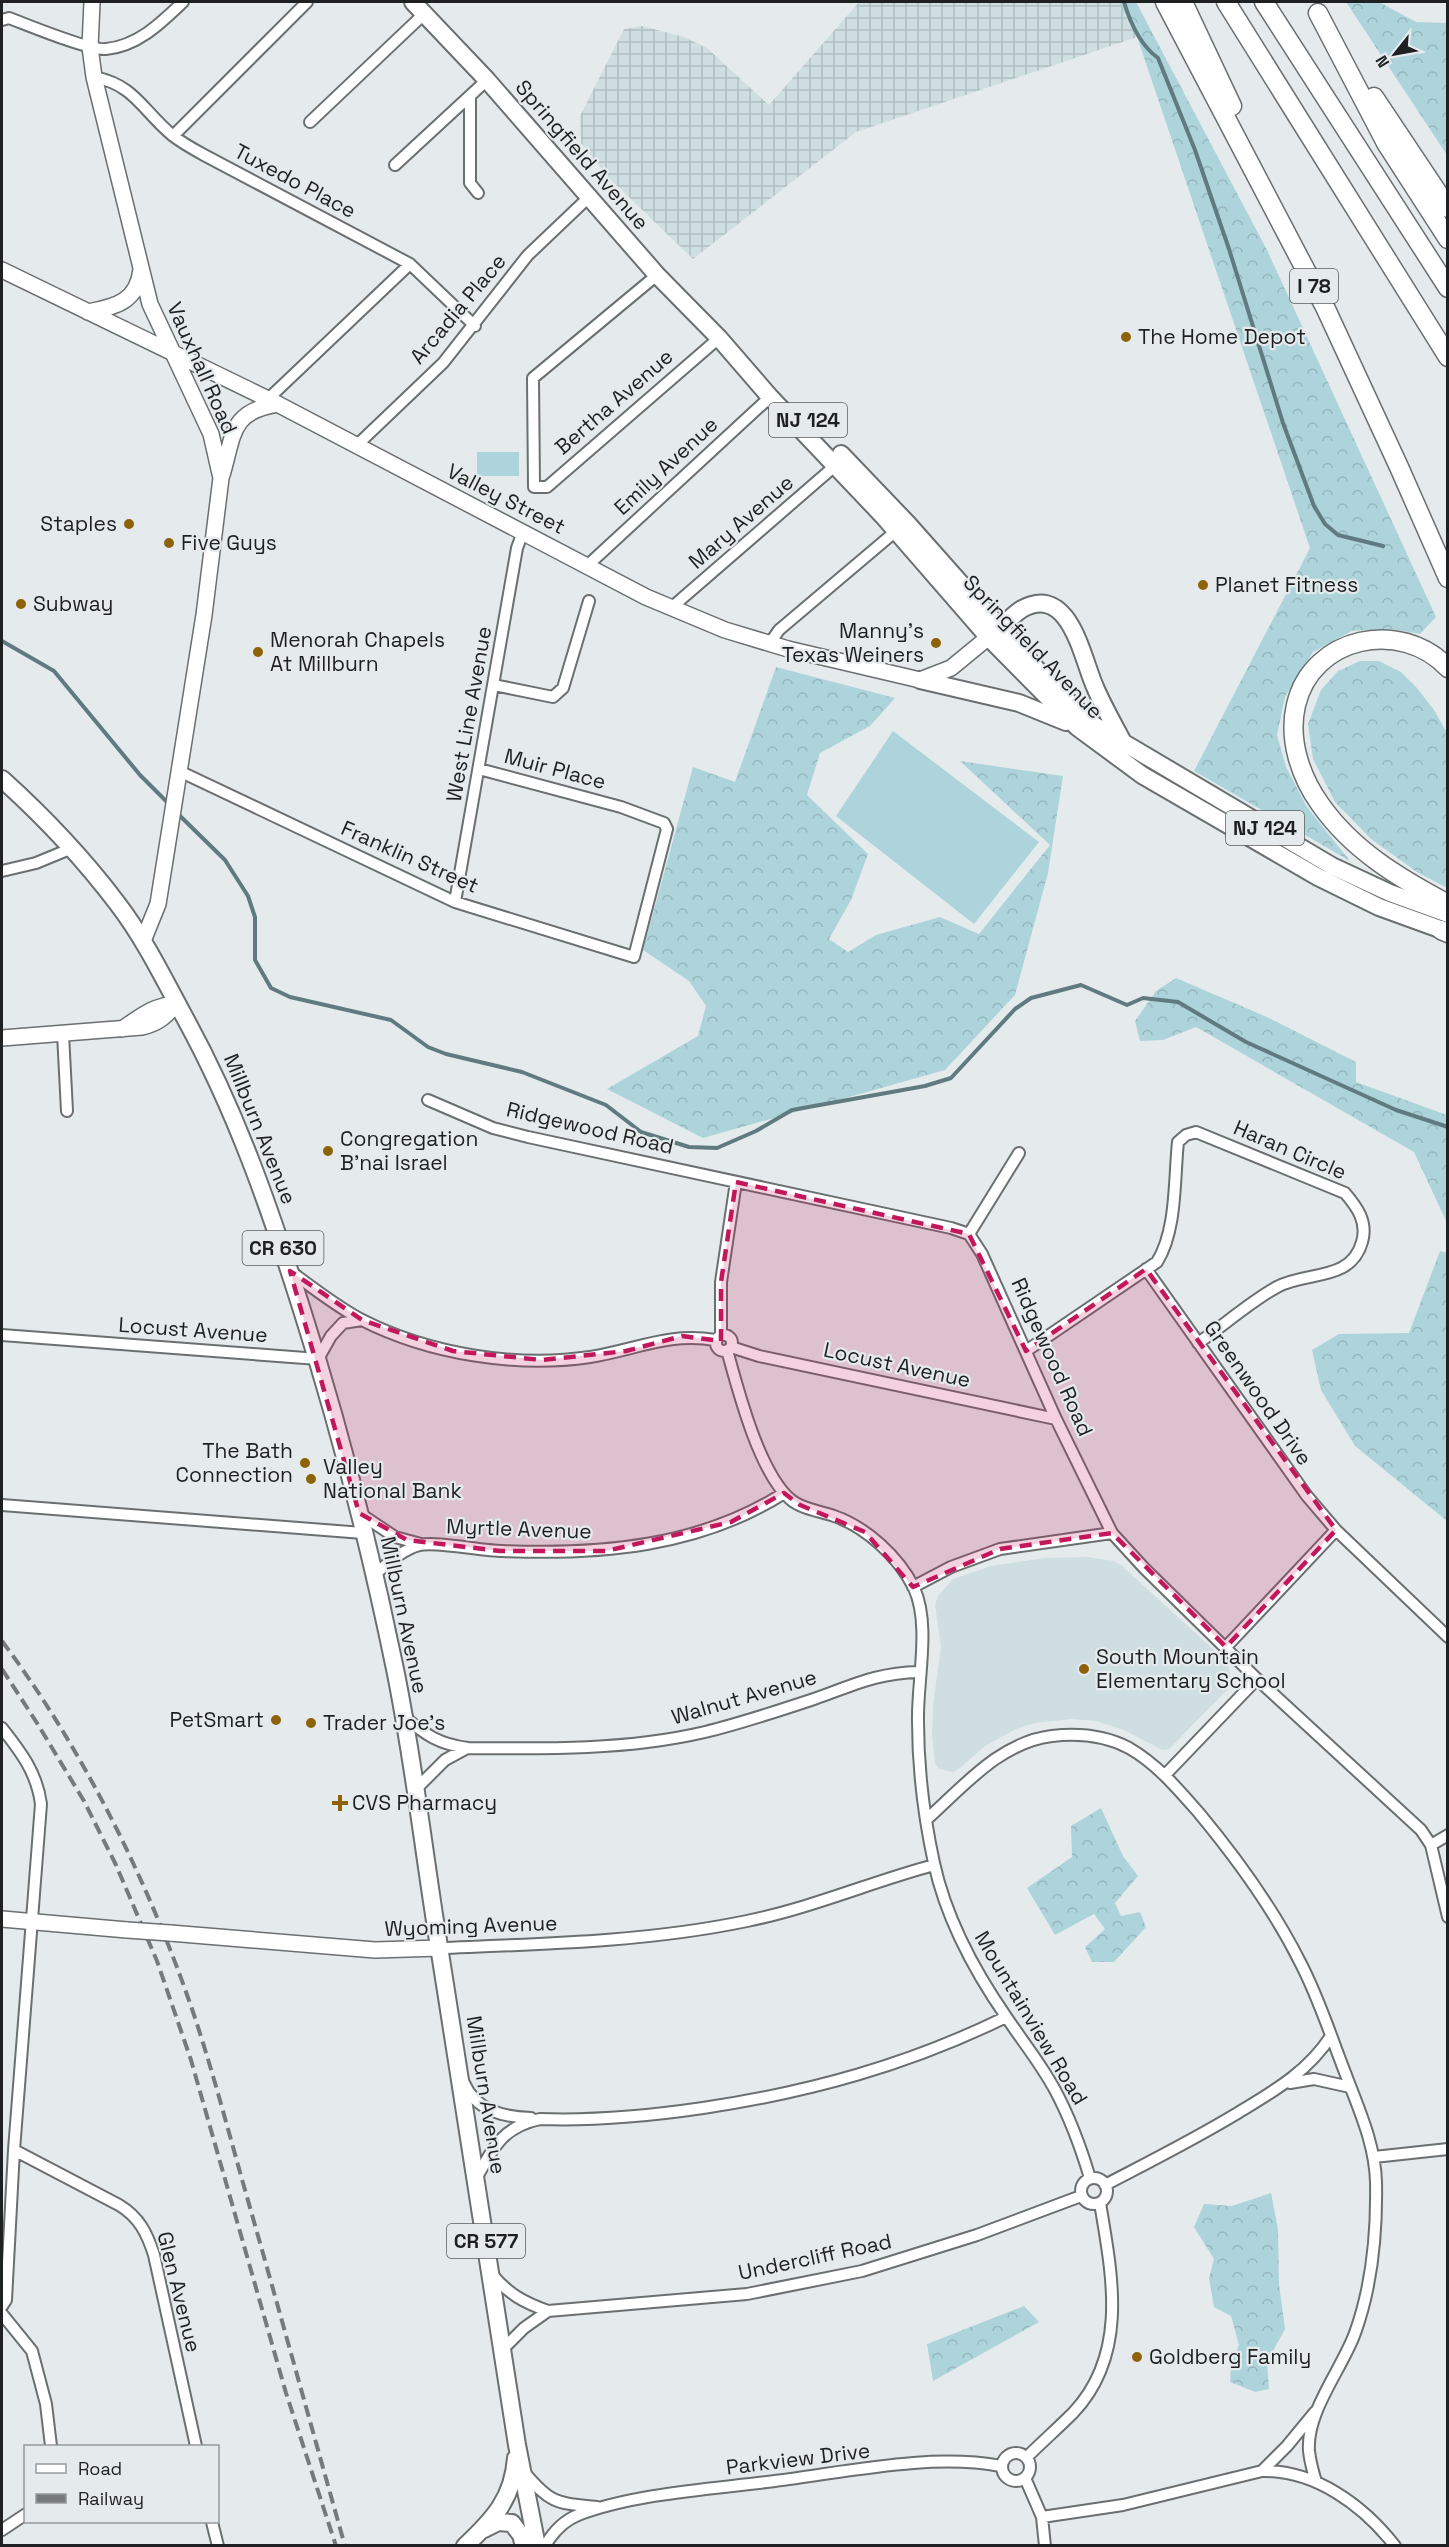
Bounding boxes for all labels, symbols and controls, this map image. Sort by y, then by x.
north arrow [1365,24,1425,84]
text: N [1371,51,1394,71]
street label: Springfield Avenue [510,74,655,235]
street label: Tuxedo Place [230,137,361,224]
street label: Arcadia Place [404,248,512,369]
road number: I 78 [1290,269,1338,303]
street label: Vauxhall Road [161,298,244,438]
place label: The Home Depot [1138,323,1306,350]
marker: The Home Depot [1119,330,1133,344]
street label: Bertha Avenue [549,343,678,460]
road number: NJ 124 [769,403,847,437]
street label: Emily Avenue [608,411,723,521]
street label: Valley Street [442,457,570,540]
street label: Mary Avenue [683,469,799,575]
place label: Staples [40,510,117,537]
marker: Staples [122,517,136,531]
place label: Five Guys [181,529,277,556]
marker: Five Guys [162,536,176,550]
street label: Springfield Avenue [958,569,1109,724]
place label: Planet Fitness [1215,571,1358,598]
marker: Planet Fitness [1196,578,1210,592]
place label: Subway [33,590,113,617]
marker: Subway [14,597,28,611]
place label: Manny’s Texas Weiners [782,617,924,668]
street label: West Line Avenue [440,624,497,804]
place label: Menorah Chapels At Millburn [270,626,445,677]
marker: Manny’s Texas Weiners [929,636,943,650]
marker: Menorah Chapels At Millburn [251,645,265,659]
street label: Muir Place [501,742,609,795]
road number: NJ 124 [1226,811,1304,845]
street label: Franklin Street [337,814,483,899]
street label: Millburn Avenue [218,1050,303,1208]
street label: Ridgewood Road [504,1095,676,1160]
street label: Haran Circle [1230,1114,1351,1185]
place label: Congregation B'nai Israel [340,1125,478,1176]
marker: Congregation B'nai Israel [321,1144,335,1158]
road number: CR 630 [242,1231,324,1265]
street label: Ridgewood Road [1005,1273,1099,1440]
street label: Locust Avenue [117,1311,269,1348]
street label: Greenwood Drive [1198,1315,1318,1470]
street label: Locust Avenue [821,1336,973,1393]
place label: The Bath Connection [176,1437,293,1488]
place label: Valley National Bank [323,1453,462,1504]
marker: The Bath Connection [298,1456,312,1470]
marker: Valley National Bank [304,1472,318,1486]
street label: Myrtle Avenue [446,1512,592,1545]
street label: Millburn Avenue [375,1534,434,1696]
place label: South Mountain Elementary School [1096,1643,1286,1694]
marker: South Mountain Elementary School [1077,1662,1091,1676]
street label: Walnut Avenue [668,1663,820,1730]
place label: PetSmart [169,1706,264,1733]
place label: Trader Joe's [323,1709,445,1736]
marker: PetSmart [269,1713,283,1727]
marker: Trader Joe's [304,1716,318,1730]
place label: CVS Pharmacy [352,1789,497,1816]
marker: CVS Pharmacy [333,1796,347,1810]
street label: Wyoming Avenue [384,1909,558,1942]
street label: Mountainview Road [969,1926,1094,2110]
street label: Millburn Avenue [461,2014,512,2176]
road number: CR 577 [447,2224,525,2258]
street label: Undercliff Road [736,2227,894,2286]
street label: Glen Avenue [151,2229,208,2355]
place label: Goldberg Family [1149,2343,1311,2370]
marker: Goldberg Family [1130,2350,1144,2364]
street label: Parkview Drive [724,2436,871,2481]
legend [24,2445,219,2523]
text: Road [78,2457,122,2480]
text: Railway [78,2487,144,2510]

